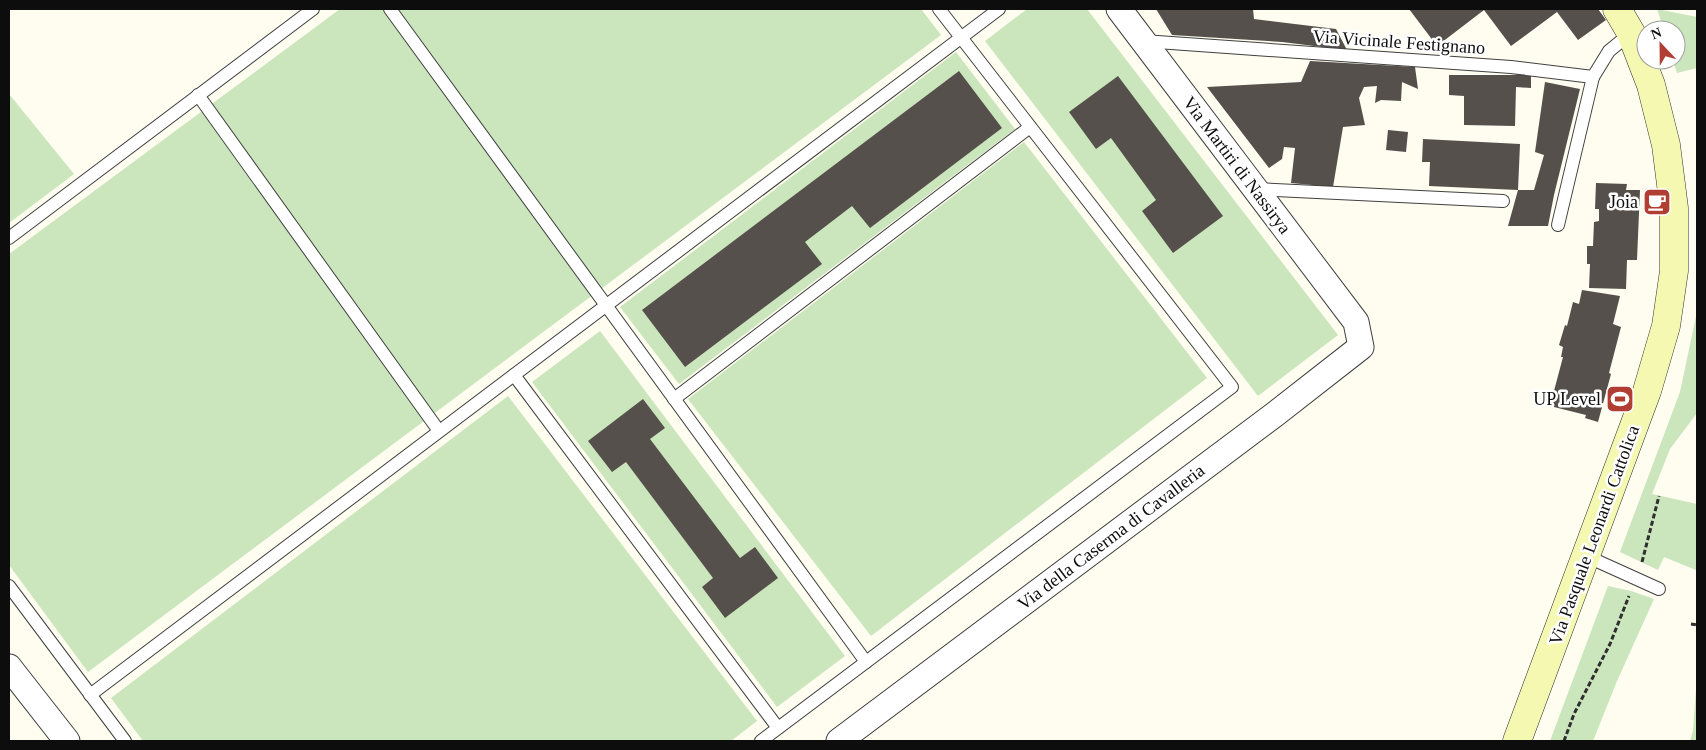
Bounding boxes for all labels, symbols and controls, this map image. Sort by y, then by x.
north arrow [1636,20,1686,70]
text: N [1649,25,1664,42]
street label: Via Vicinale Festignano [1312,26,1486,58]
street label: Via Martiri di Nassirya [1179,93,1295,237]
cafe icon: Joia [1642,187,1672,217]
place label: Joia [1609,192,1638,212]
sports icon: UP Level [1605,384,1635,414]
place label: UP Level [1533,389,1601,409]
street label: Via Pasquale Leonardi Cattolica [1545,422,1643,648]
street label: Via della Caserma di Cavalleria [1014,460,1208,614]

